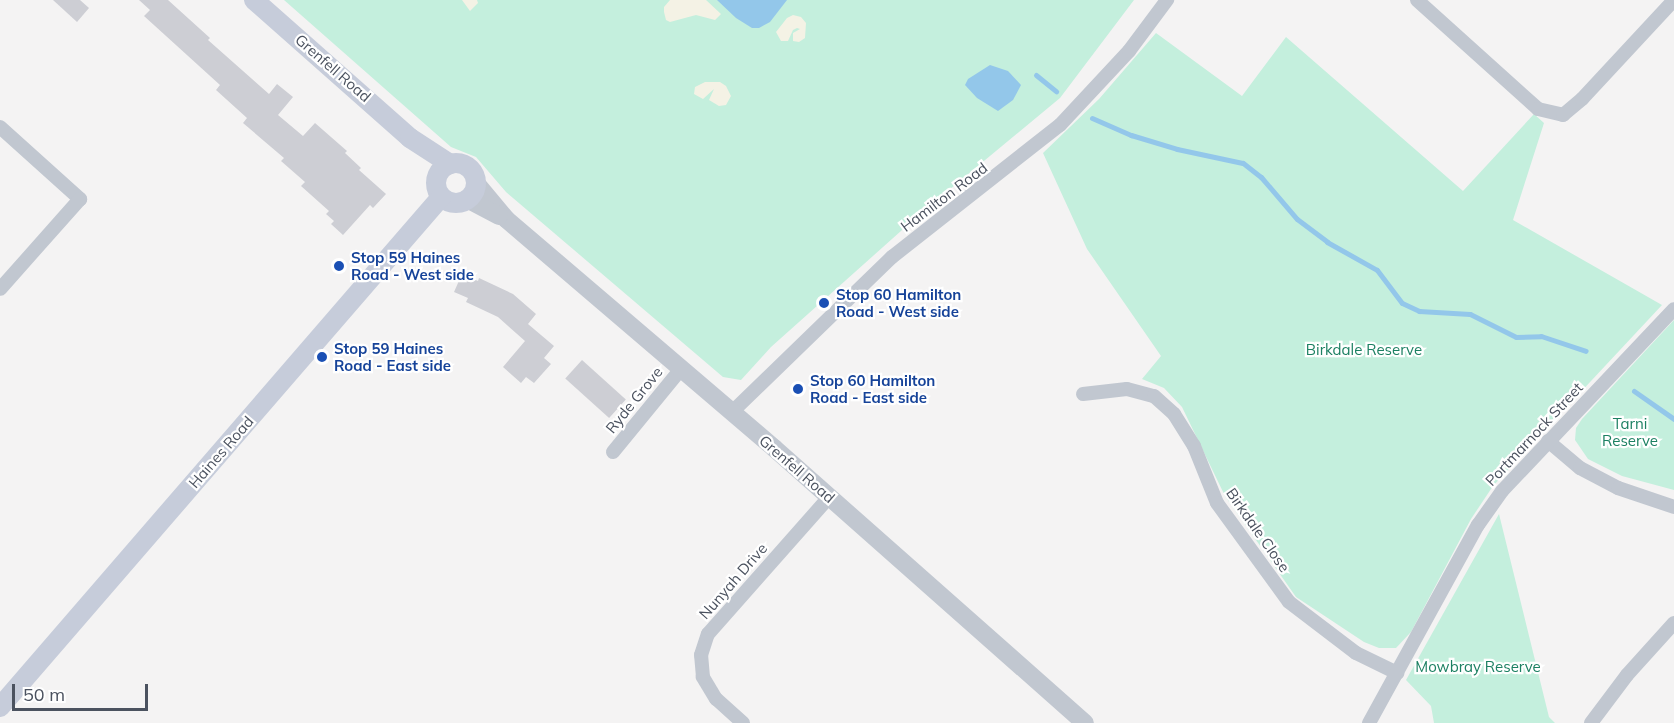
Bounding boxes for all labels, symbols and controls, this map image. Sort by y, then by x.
street label: Grenfell Road [292,30,374,106]
street label: Hamilton Road [897,159,991,235]
place label: Stop 59 Haines Road - West side [351,248,474,283]
marker: Stop 59 Haines Road - West side [332,259,346,273]
place label: Stop 60 Hamilton Road - West side [836,285,961,320]
marker: Stop 60 Hamilton Road - West side [817,296,831,310]
place label: Stop 59 Haines Road - East side [334,339,451,374]
park label: Birkdale Reserve [1306,341,1422,359]
marker: Stop 59 Haines Road - East side [315,350,329,364]
street label: Ryde Grove [602,363,666,437]
place label: Stop 60 Hamilton Road - East side [810,371,935,406]
street label: Portmarnock Street [1482,379,1586,489]
marker: Stop 60 Hamilton Road - East side [791,382,805,396]
street label: Haines Road [185,412,257,492]
park label: Tarni Reserve [1602,414,1658,449]
street label: Grenfell Road [756,431,838,507]
street label: Birkdale Close [1222,485,1294,575]
street label: Nunyah Drive [695,539,771,623]
park label: Mowbray Reserve [1415,658,1541,676]
scale bar [15,672,152,710]
text: 50 m [23,683,65,706]

